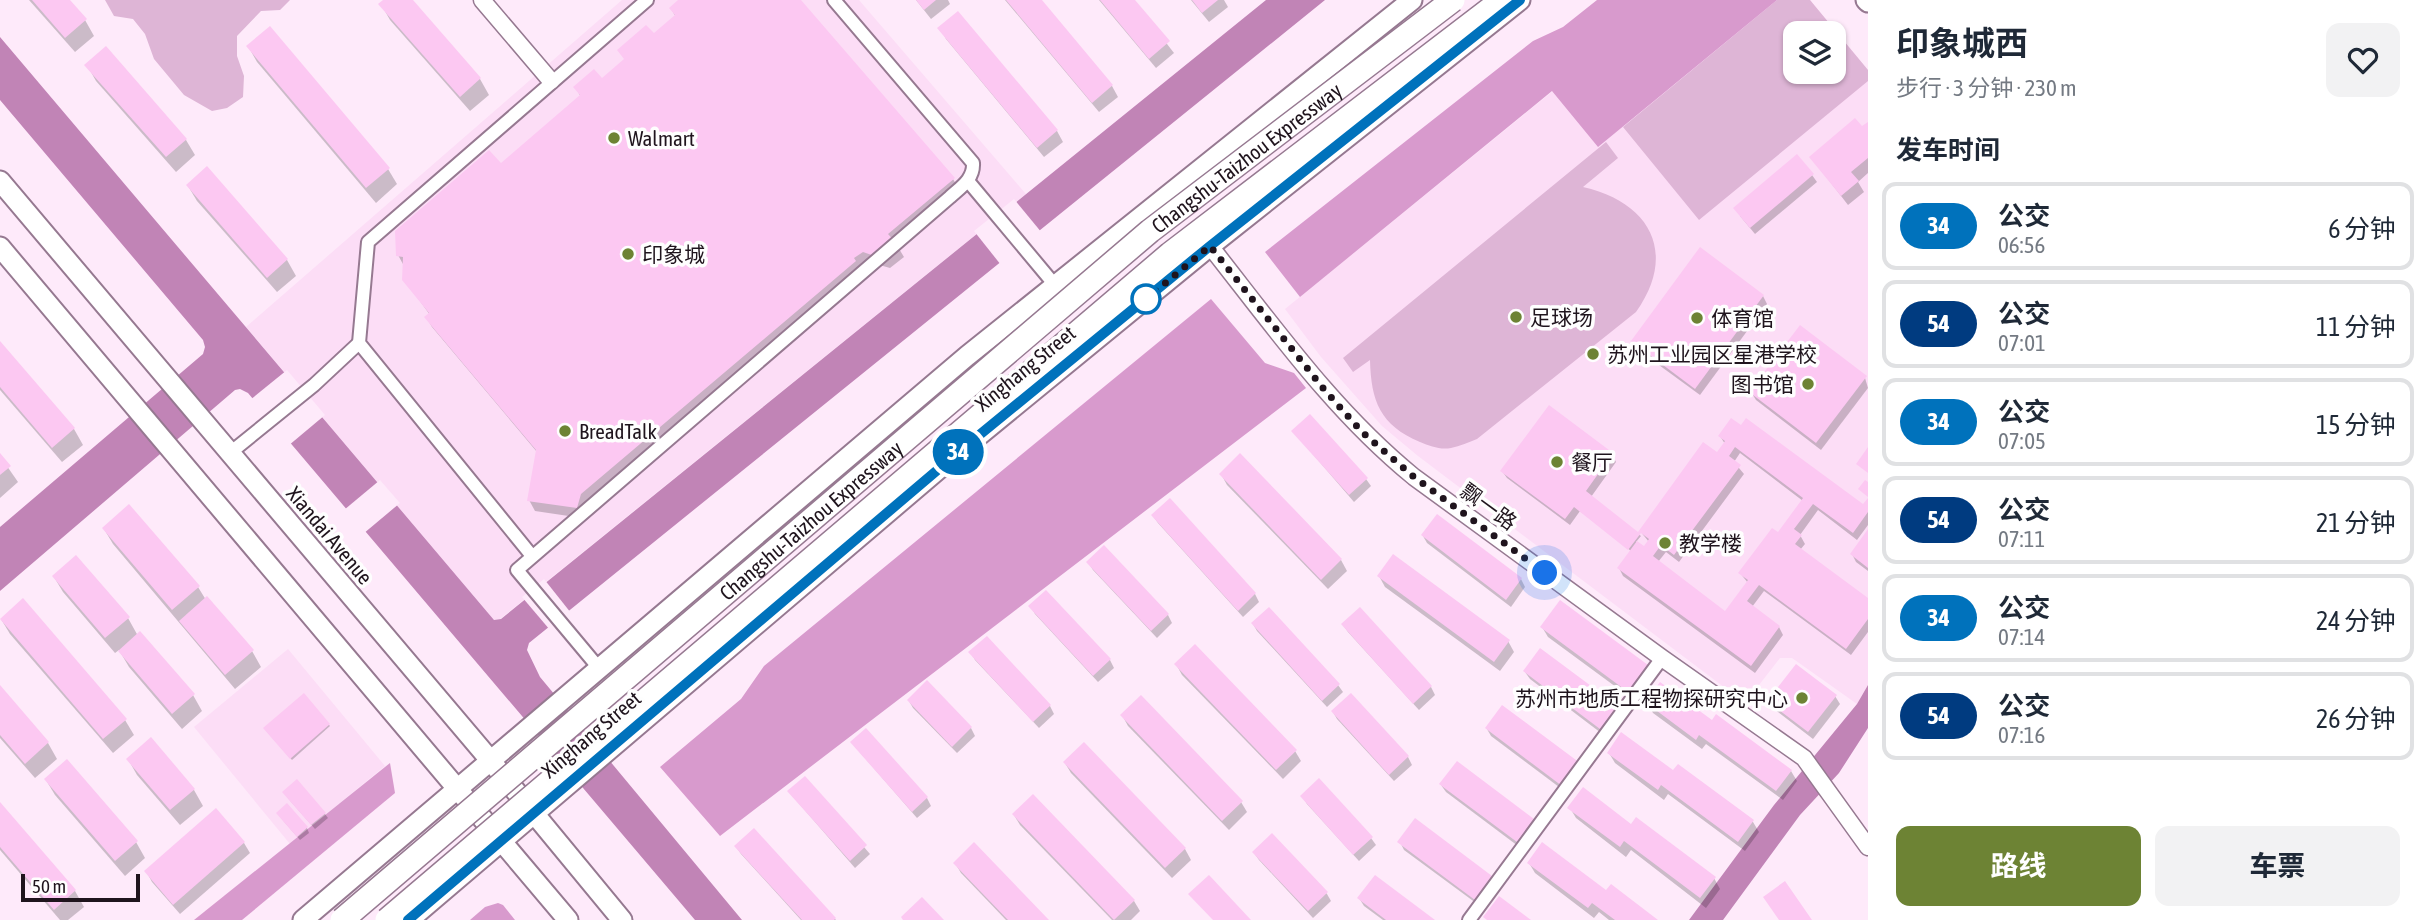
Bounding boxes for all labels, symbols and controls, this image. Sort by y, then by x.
map controls [1783,21,1846,84]
button: layers [1783,21,1846,84]
button: heart [2326,23,2400,97]
text: 印象城西 [1896,24,2028,62]
text: 步行 · 3 分钟 · 230 m [1896,75,2077,101]
street label: Changshu-Taizhou Expressway [1147,77,1346,238]
place label: Walmart [628,126,695,150]
marker: Walmart [606,130,622,146]
text: 发车时间 [1896,135,2000,165]
text: 公交 [1998,201,2050,231]
text: 34 [1927,212,1950,239]
text: 6 分钟 [2328,214,2396,244]
text: 06:56 [1998,232,2045,258]
place label: 印象城 [642,242,705,266]
marker: 印象城 [620,246,636,262]
unlabelled marker [1131,284,1161,314]
text: 公交 [1998,299,2050,329]
place label: 足球场 [1530,305,1593,329]
place label: 体育馆 [1711,306,1774,330]
marker: 足球场 [1508,309,1524,325]
marker: 体育馆 [1689,310,1705,326]
text: 54 [1927,310,1950,337]
text: 11 分钟 [2316,312,2396,342]
street label: Xinghang Street [970,320,1080,416]
text: 07:01 [1998,330,2046,356]
place label: 苏州工业园区星港学校 [1607,342,1817,366]
marker: 苏州工业园区星港学校 [1585,346,1601,362]
place label: 图书馆 [1731,372,1794,396]
marker: 图书馆 [1800,376,1816,392]
text: 公交 [1998,397,2050,427]
text: 34 [1927,408,1950,435]
text: 15 分钟 [2316,410,2396,440]
place label: BreadTalk [579,419,657,443]
marker: BreadTalk [557,423,573,439]
text: 07:05 [1998,428,2046,454]
line badge: 34 [926,429,990,475]
street label: Changshu-Taizhou Expressway [715,436,907,605]
text: 34 [947,438,969,465]
place label: 餐厅 [1571,450,1613,474]
marker: 餐厅 [1549,454,1565,470]
street label: 飘一路 [1456,478,1522,534]
street label: Xiandai Avenue [282,481,378,589]
text: 公交 [1998,495,2050,525]
text: 54 [1927,506,1950,533]
text: 21 分钟 [2316,508,2396,538]
text: 07:11 [1998,526,2045,552]
place label: 教学楼 [1679,531,1742,555]
marker: 教学楼 [1657,535,1673,551]
your location [1527,555,1562,590]
text: 公交 [1998,593,2050,623]
text: 34 [1927,604,1950,631]
text: 24 分钟 [2316,606,2396,636]
text: 07:14 [1998,624,2045,650]
street label: Xinghang Street [537,686,645,782]
place label: 苏州市地质工程物探研究中心 [1515,686,1788,710]
marker: 苏州市地质工程物探研究中心 [1794,690,1810,706]
text: 公交 [1998,691,2050,721]
text: 54 [1927,702,1950,729]
text: 26 分钟 [2316,704,2396,734]
text: 07:16 [1998,722,2045,748]
button: 路线 [1896,826,2141,906]
button: 车票 [2155,826,2400,906]
scale bar [21,871,140,903]
text: 50 m [32,875,66,897]

